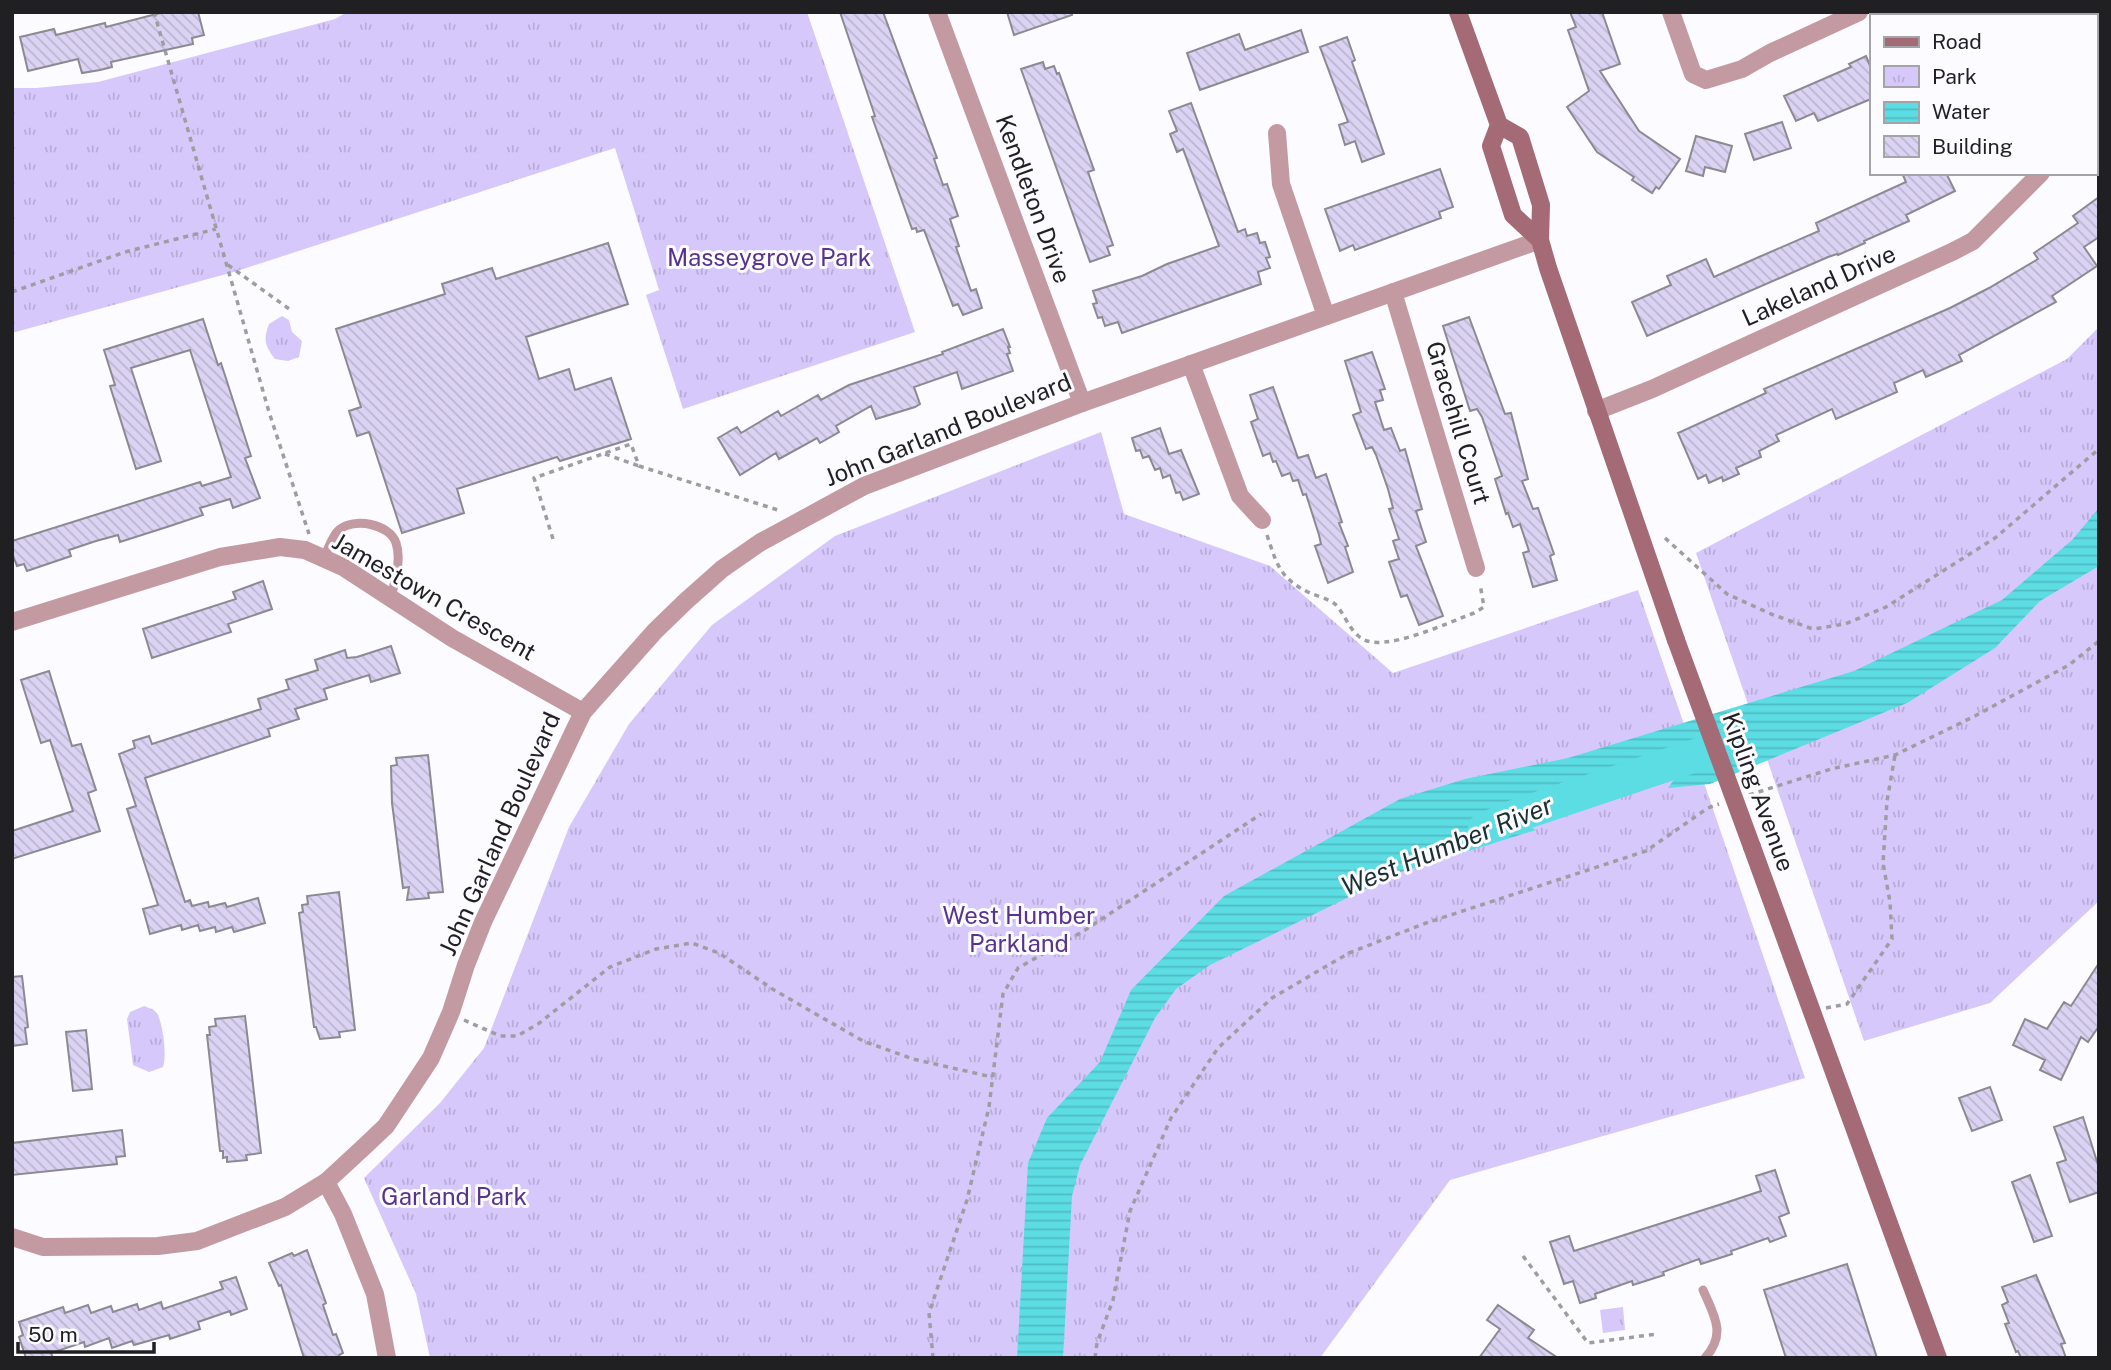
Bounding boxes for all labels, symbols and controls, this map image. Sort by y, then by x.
legend [1870,14,2097,175]
text: Road [1932,29,1982,54]
text: Park [1932,64,1977,89]
text: Water [1932,99,1990,124]
street label: Kendleton Drive [991,111,1077,287]
text: Building [1932,134,2013,159]
street label: Lakeland Drive [1737,239,1900,331]
park label: Masseygrove Park [667,243,871,271]
street label: Gracehill Court [1421,338,1497,508]
street label: John Garland Boulevard [820,367,1075,491]
street label: Jamestown Crescent [328,526,541,666]
street label: John Garland Boulevard [433,708,565,960]
street label: Kipling Avenue [1717,708,1801,875]
water label: West Humber River [1337,789,1557,902]
park label: West Humber Parkland [943,901,1095,957]
park label: Garland Park [381,1182,527,1210]
scale bar [18,1310,154,1354]
text: 50 m [28,1322,78,1347]

